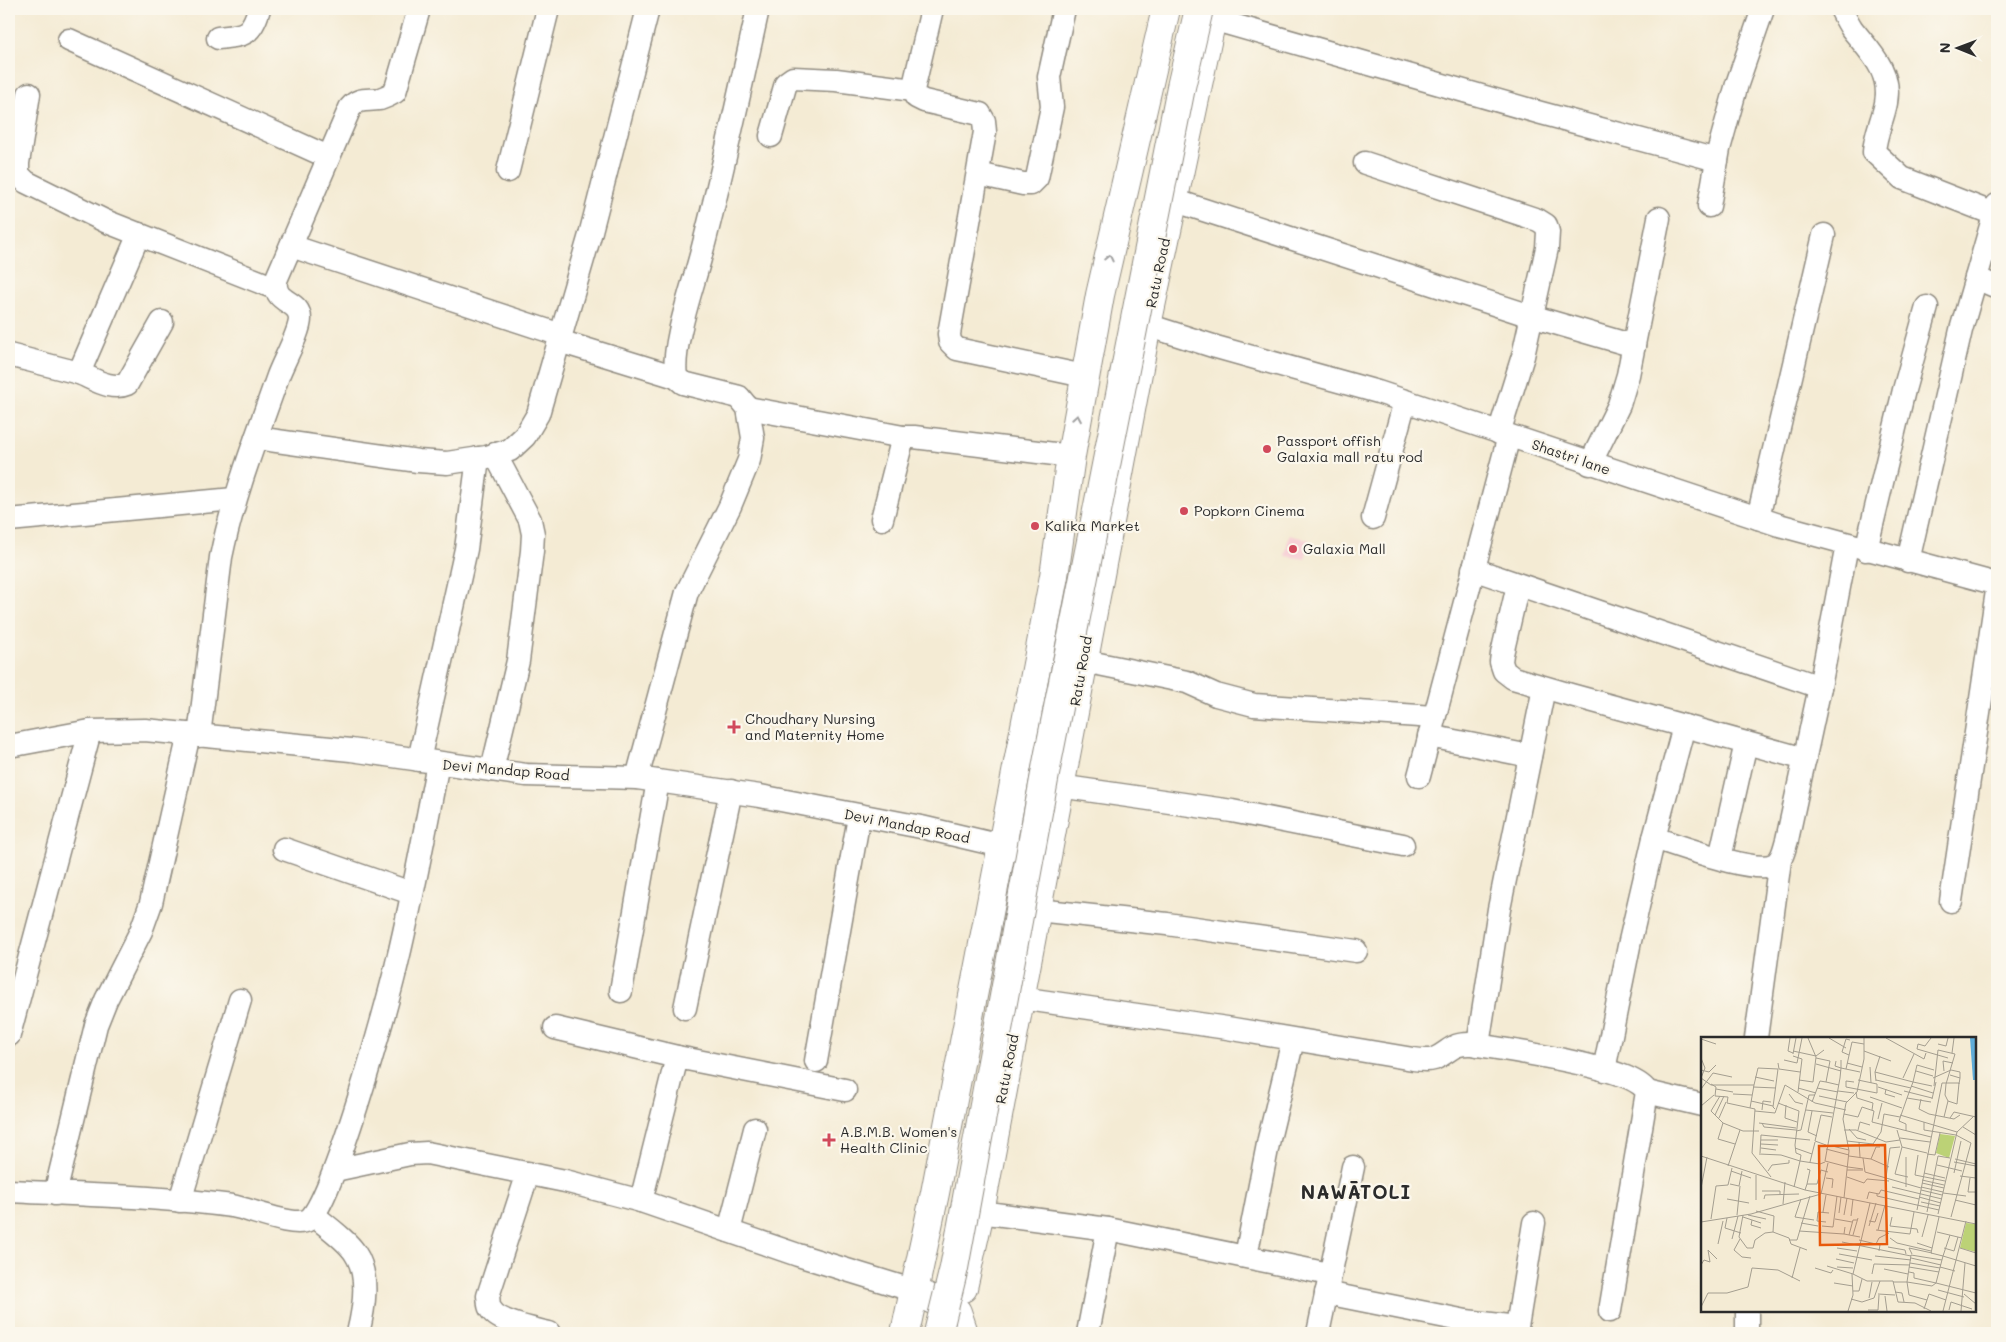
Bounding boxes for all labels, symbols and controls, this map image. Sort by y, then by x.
north arrow [1934,22,1984,72]
text: N [1935,42,1954,53]
street label: Ratu Road [1141,236,1174,310]
one-way arrow [1103,254,1114,263]
one-way arrow [1072,413,1082,422]
place label: Passport offish Galaxia mall ratu rod [1277,431,1423,466]
street label: Shastri lane [1529,434,1613,479]
marker: Passport offish Galaxia mall ratu rod [1261,443,1273,455]
place label: Popkorn Cinema [1194,501,1305,520]
marker: Popkorn Cinema [1178,505,1190,517]
place label: Kalika Market [1045,516,1140,535]
marker: Kalika Market [1029,520,1041,532]
place label: Galaxia Mall [1303,539,1386,558]
marker: Galaxia Mall [1287,543,1299,555]
street label: Ratu Road [1065,634,1096,707]
place label: Choudhary Nursing and Maternity Home [745,709,885,744]
marker: Choudhary Nursing and Maternity Home [727,720,741,734]
street label: Devi Mandap Road [442,754,571,785]
street label: Devi Mandap Road [843,804,972,847]
street label: Ratu Road [990,1032,1023,1106]
inset map [1701,1037,1976,1312]
place label: A.B.M.B. Women's Health Clinic [840,1122,957,1157]
marker: A.B.M.B. Women's Health Clinic [822,1133,836,1147]
district label: NAWĀTOLI [1301,1179,1411,1204]

